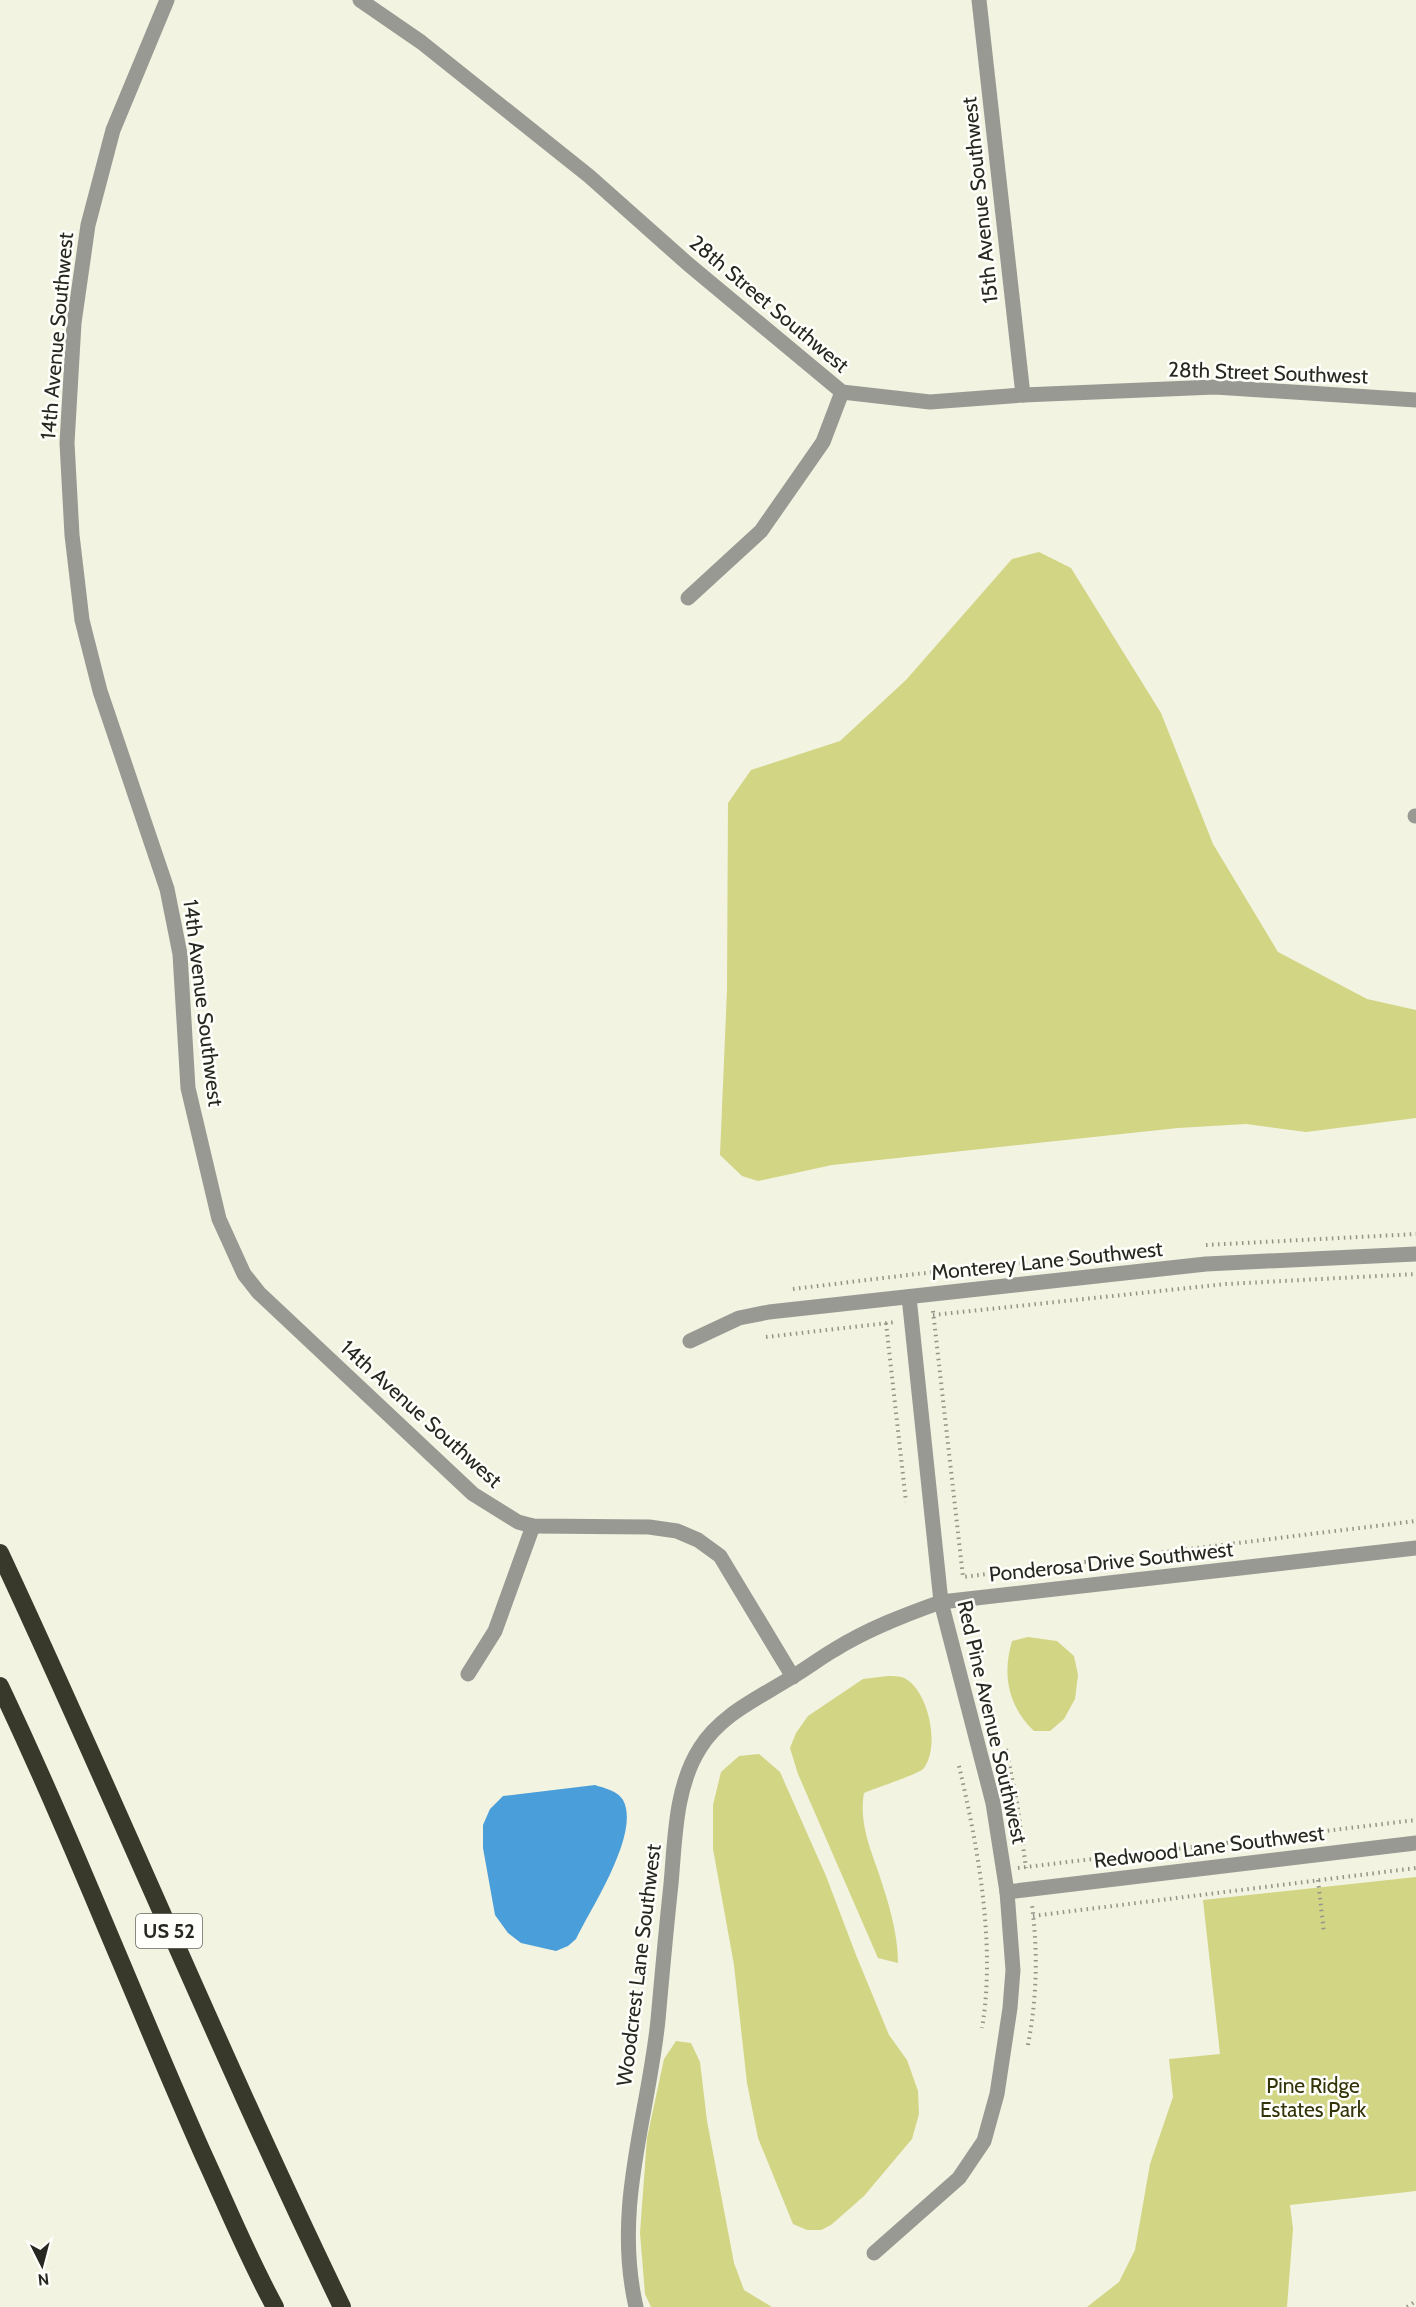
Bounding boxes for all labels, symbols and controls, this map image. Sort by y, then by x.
street label: 15th Avenue Southwest [956,96,1003,305]
street label: 28th Street Southwest [685,230,854,378]
street label: 14th Avenue Southwest [35,231,78,441]
street label: 28th Street Southwest [1167,357,1369,388]
street label: 14th Avenue Southwest [178,898,229,1108]
street label: Monterey Lane Southwest [930,1236,1164,1285]
street label: 14th Avenue Southwest [336,1335,507,1493]
street label: Ponderosa Drive Southwest [988,1536,1234,1587]
street label: Red Pine Avenue Southwest [952,1598,1033,1846]
street label: Redwood Lane Southwest [1092,1820,1326,1873]
street label: Woodcrest Lane Southwest [611,1843,666,2087]
road number: US 52 [136,1914,202,1948]
park label: Pine Ridge Estates Park [1260,2073,1367,2122]
north arrow [12,2235,72,2295]
text: N [37,2269,50,2289]

